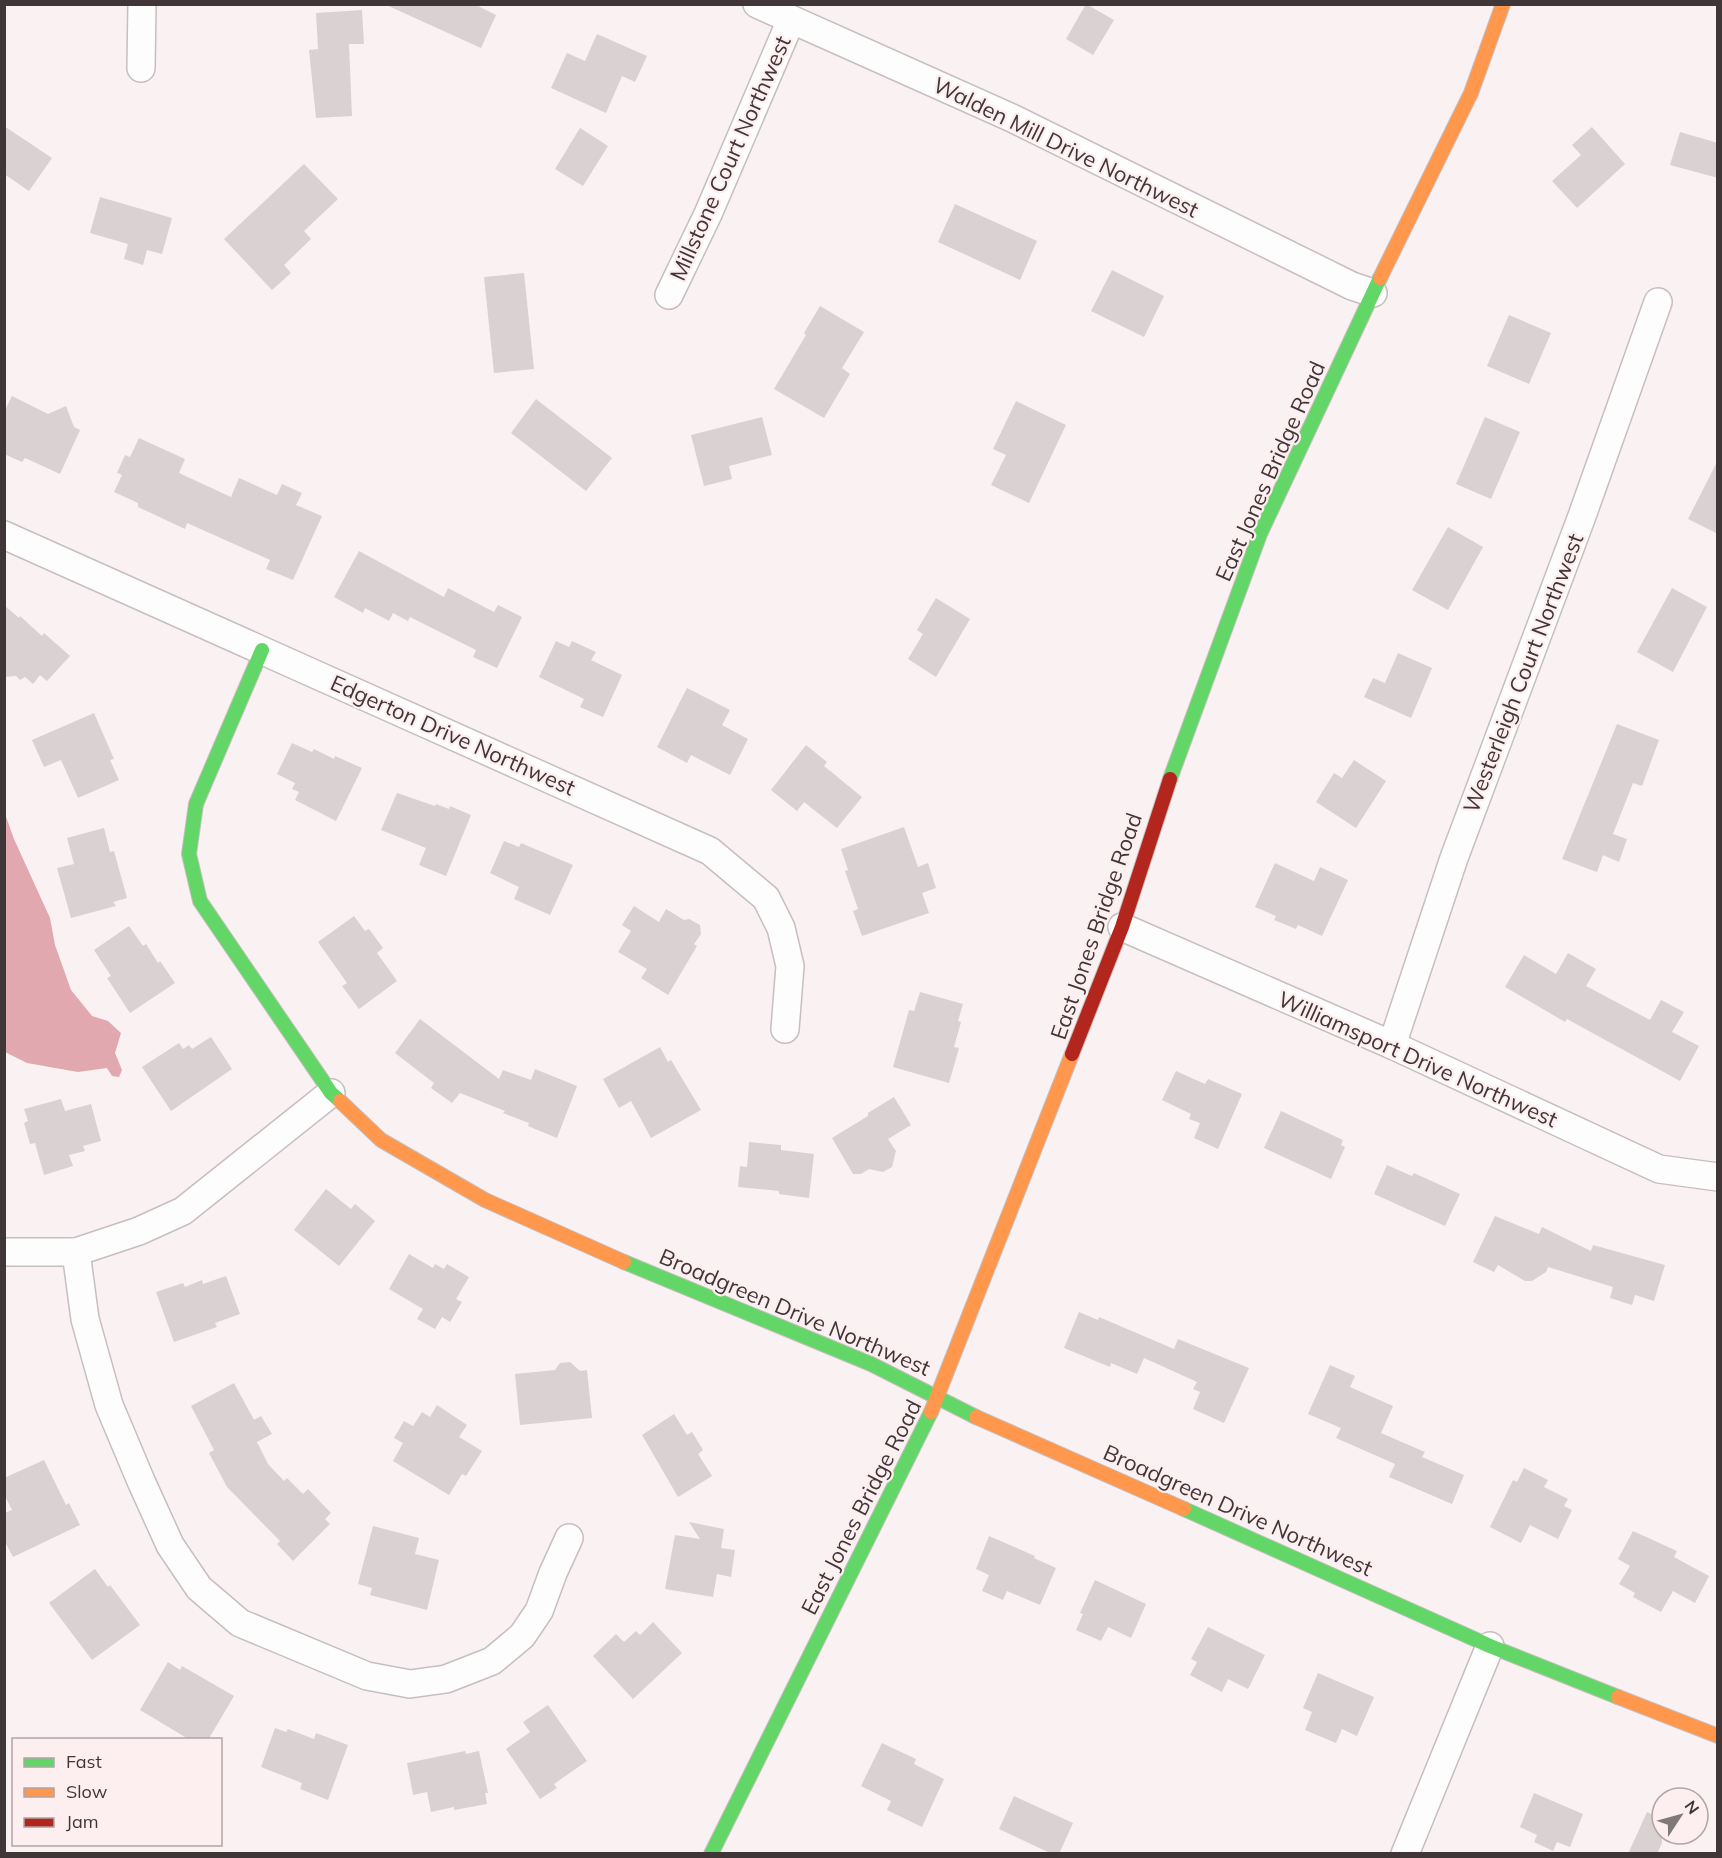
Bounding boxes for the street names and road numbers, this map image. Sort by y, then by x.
street label: Millstone Court Northwest [663,31,797,285]
street label: Walden Mill Drive Northwest [929,70,1204,224]
street label: East Jones Bridge Road [1209,357,1331,585]
street label: Westerleigh Court Northwest [1457,529,1589,817]
street label: Edgerton Drive Northwest [326,668,580,802]
street label: East Jones Bridge Road [1044,809,1148,1043]
street label: Williamsport Drive Northwest [1274,985,1562,1134]
street label: Broadgreen Drive Northwest [655,1242,935,1382]
street label: East Jones Bridge Road [795,1395,927,1619]
street label: Broadgreen Drive Northwest [1099,1438,1377,1582]

